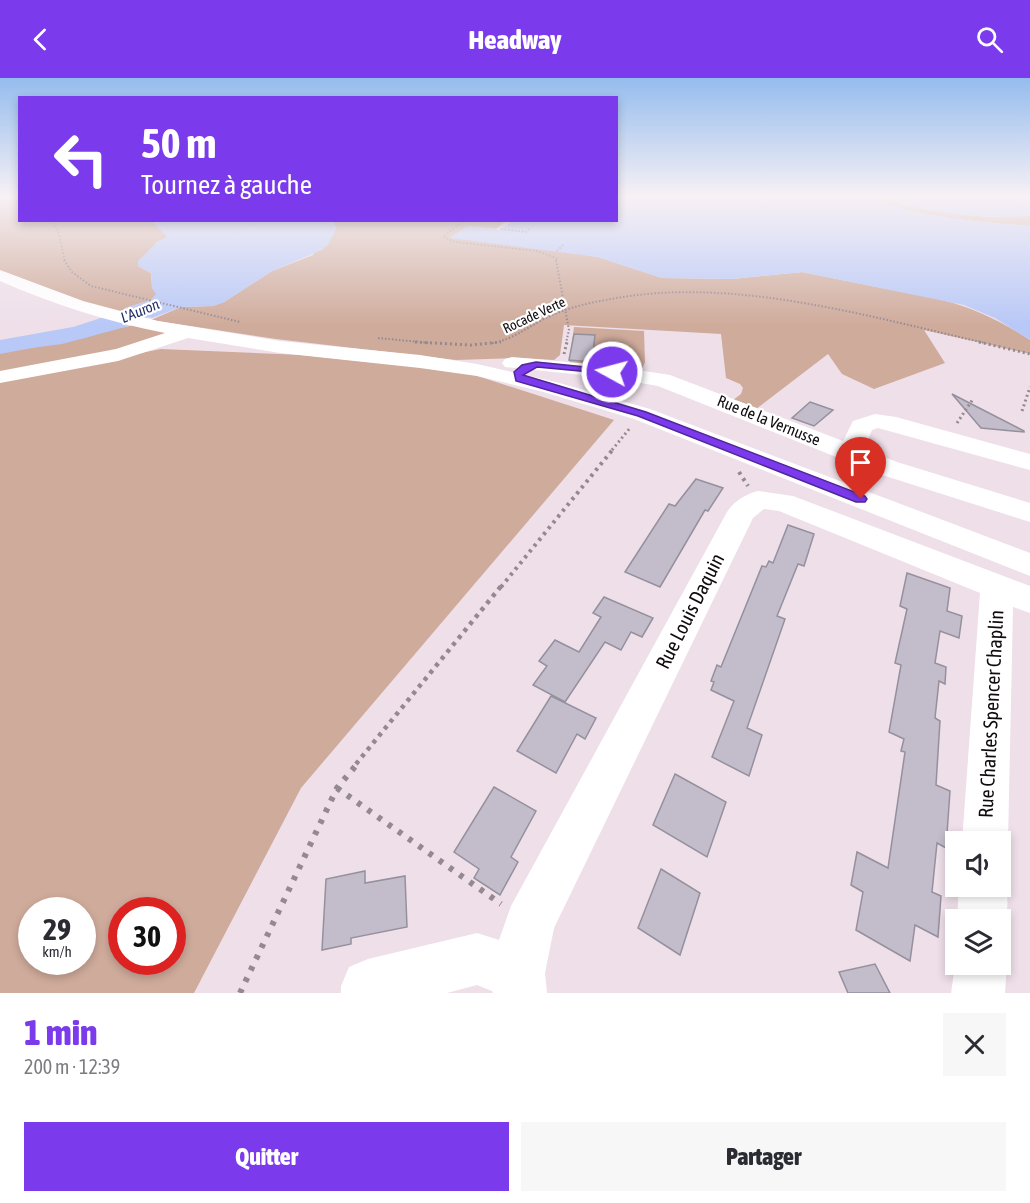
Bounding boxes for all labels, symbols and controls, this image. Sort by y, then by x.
icon: back [24,23,57,56]
icon: search [973,23,1006,56]
text: Headway [469,24,561,55]
text: 50 m [141,119,216,167]
icon: left [42,120,120,198]
text: Tournez à gauche [141,169,312,200]
street label: Rocade Verte [500,294,568,336]
water label: L'Auron [118,295,162,326]
position arrow [580,340,644,404]
street label: Rue de la Vernusse [715,391,823,449]
pin [835,437,886,499]
icon: arrive [844,446,877,479]
street label: Rue Louis Daquin [651,549,729,672]
street label: Rue Charles Spencer Chaplin [974,609,1007,819]
map controls [945,831,1011,975]
button: sound [945,831,1011,897]
speed limit sign: 30 [108,897,186,975]
button: layers [945,909,1011,975]
text: 29 [43,912,71,946]
text: km/h [42,943,72,960]
text: 1 min [24,1011,98,1053]
button: close [943,1013,1006,1076]
text: 200 m · 12:39 [24,1055,120,1078]
button: Quitter [24,1122,509,1191]
button: Partager [521,1122,1006,1191]

